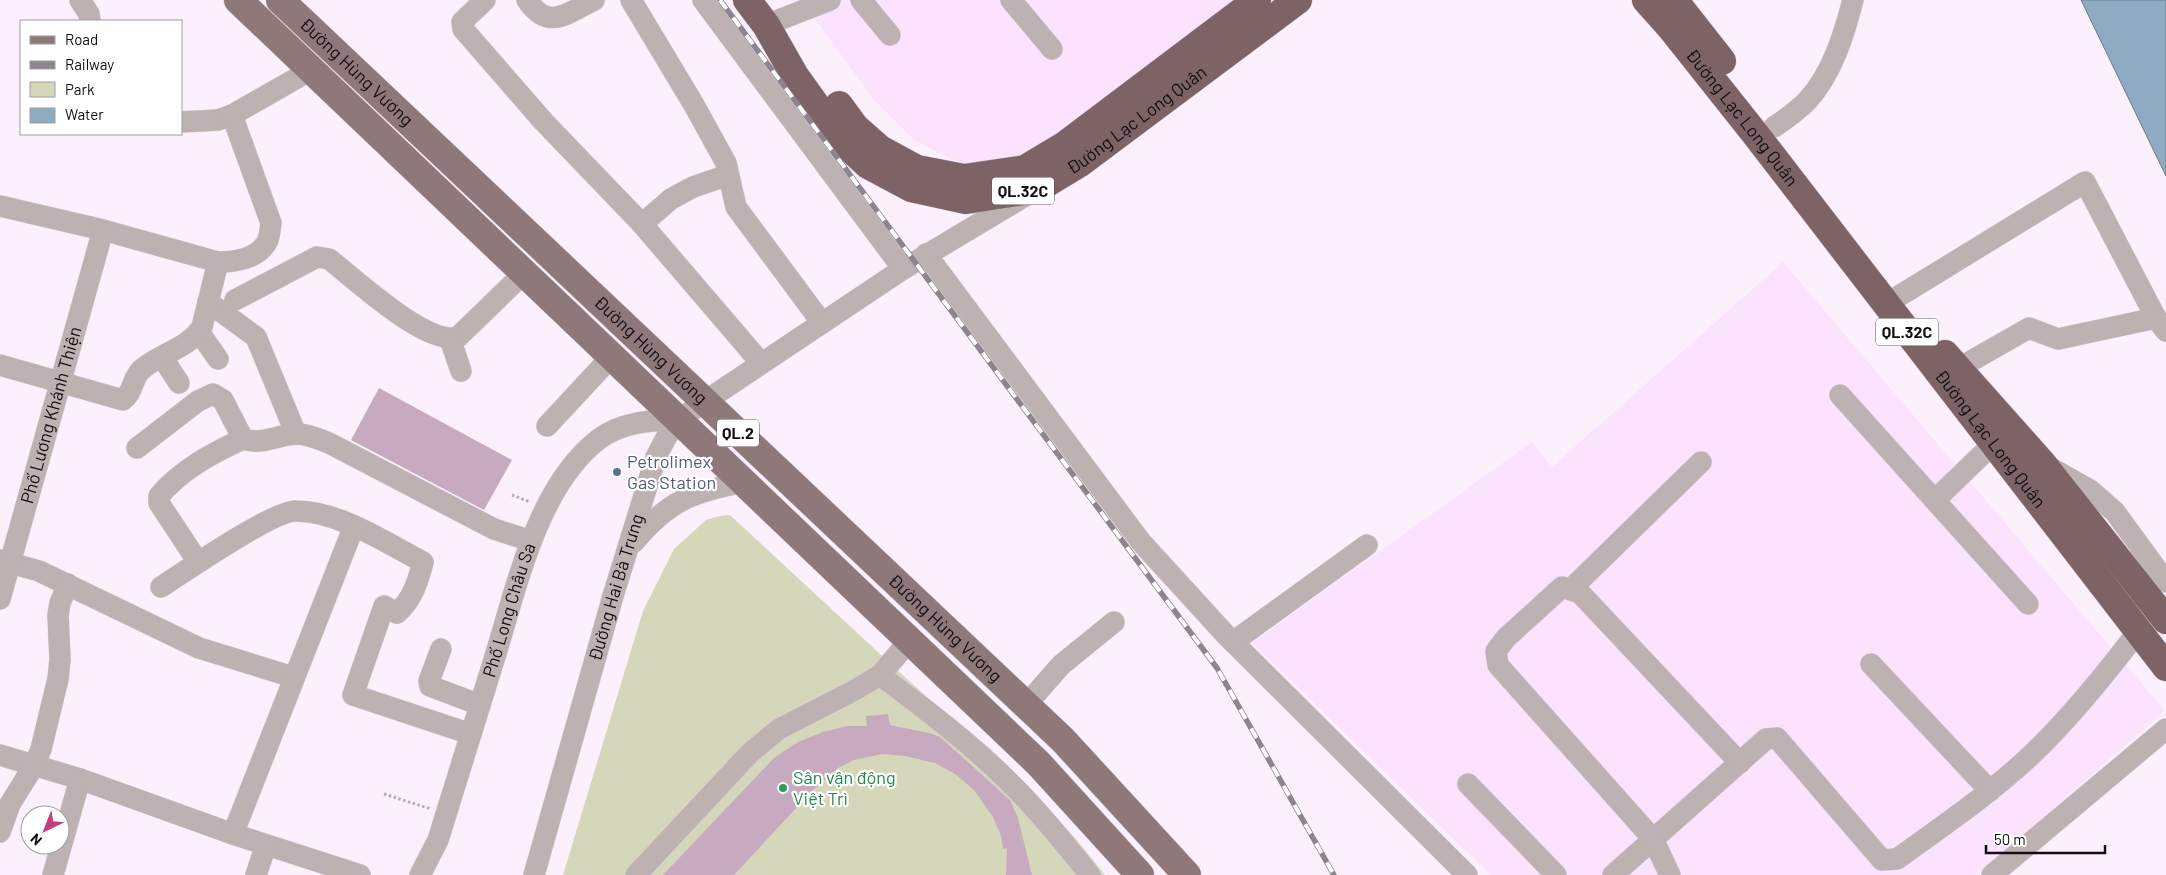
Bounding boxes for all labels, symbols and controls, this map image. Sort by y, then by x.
street label: Đường Hùng Vương [296,13,418,130]
legend [20,20,182,135]
text: Road [65,30,98,48]
street label: Đường Lạc Long Quân [1682,44,1803,190]
text: Railway [65,55,114,73]
street label: Đường Lạc Long Quân [1063,60,1210,178]
text: Park [65,80,95,98]
text: Water [65,105,104,123]
road number: QL.32C [992,178,1054,205]
street label: Đường Hùng Vương [590,291,713,408]
road number: QL.32C [1876,318,1938,346]
street label: Phố Lương Khánh Thiện [15,324,86,506]
street label: Đường Lạc Long Quân [1931,365,2051,512]
road number: QL.2 [717,419,759,446]
place label: Petrolimex Gas Station [627,450,716,493]
marker: Petrolimex Gas Station [611,466,623,478]
street label: Đường Hai Bà Trưng [583,511,648,663]
street label: Phố Long Châu Sa [477,540,540,680]
street label: Đường Hùng Vương [884,569,1007,687]
place label: Sân vận động Việt Trì [793,766,896,809]
marker: Sân vận động Việt Trì [777,782,789,794]
north arrow [20,805,70,855]
scale bar [1986,822,2105,854]
text: N [27,830,45,849]
text: 50 m [1994,830,2026,848]

